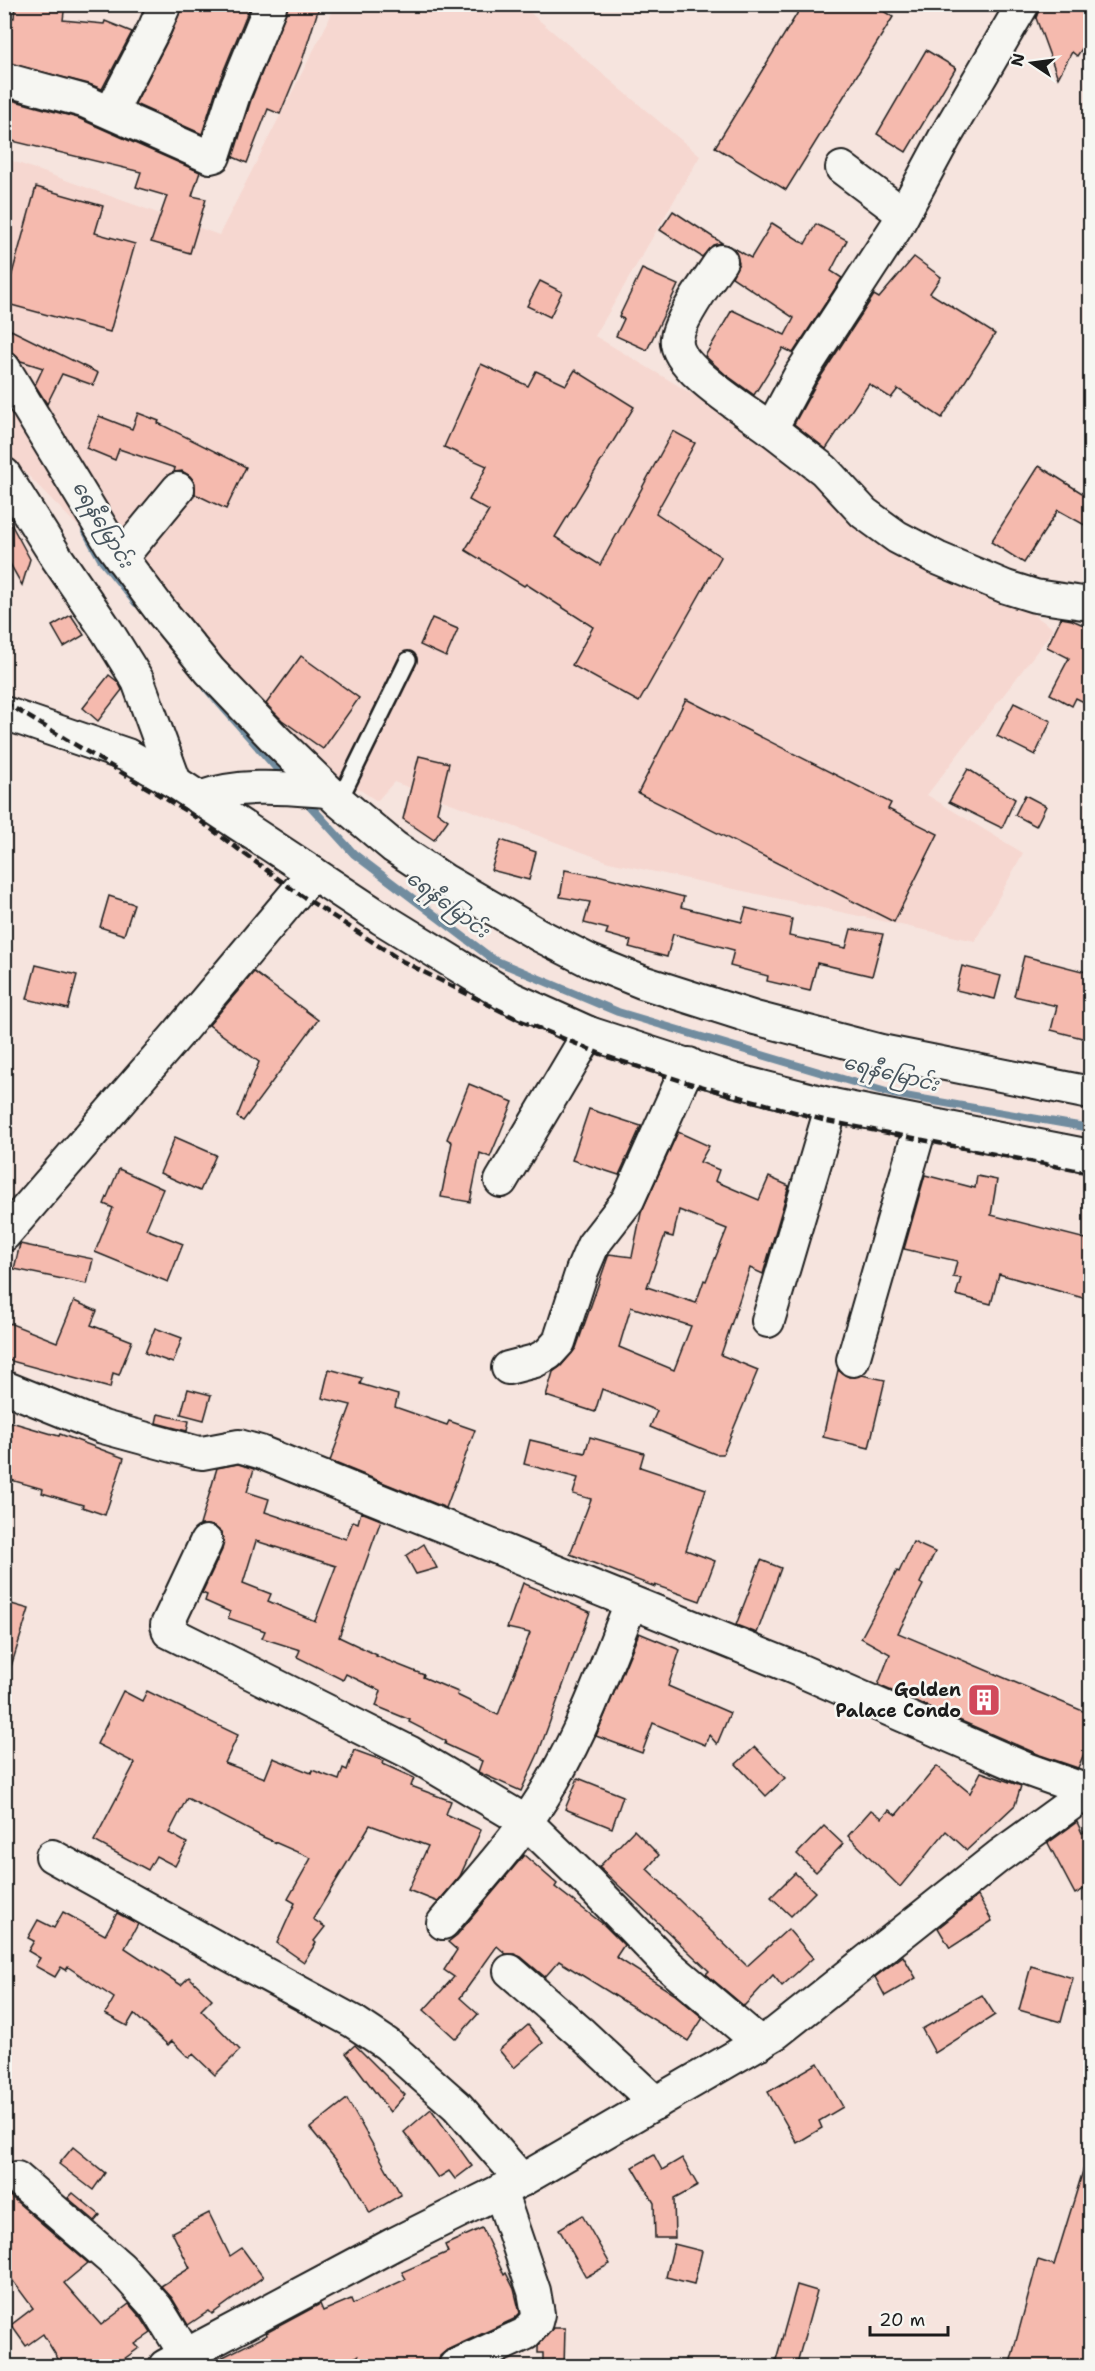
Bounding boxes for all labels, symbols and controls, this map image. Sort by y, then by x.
north arrow [1002,33,1062,93]
text: N [1006,51,1030,68]
water label: ရေနီမြောင်း [63,475,141,575]
water label: ရေနီမြောင်း [399,864,496,947]
water label: ရေနီမြောင်း [840,1048,942,1101]
place label: Golden Palace Condo [836,1678,961,1723]
building icon: Golden Palace Condo [966,1682,1002,1718]
scale bar [870,2299,948,2337]
text: 20 m [879,2308,925,2332]

